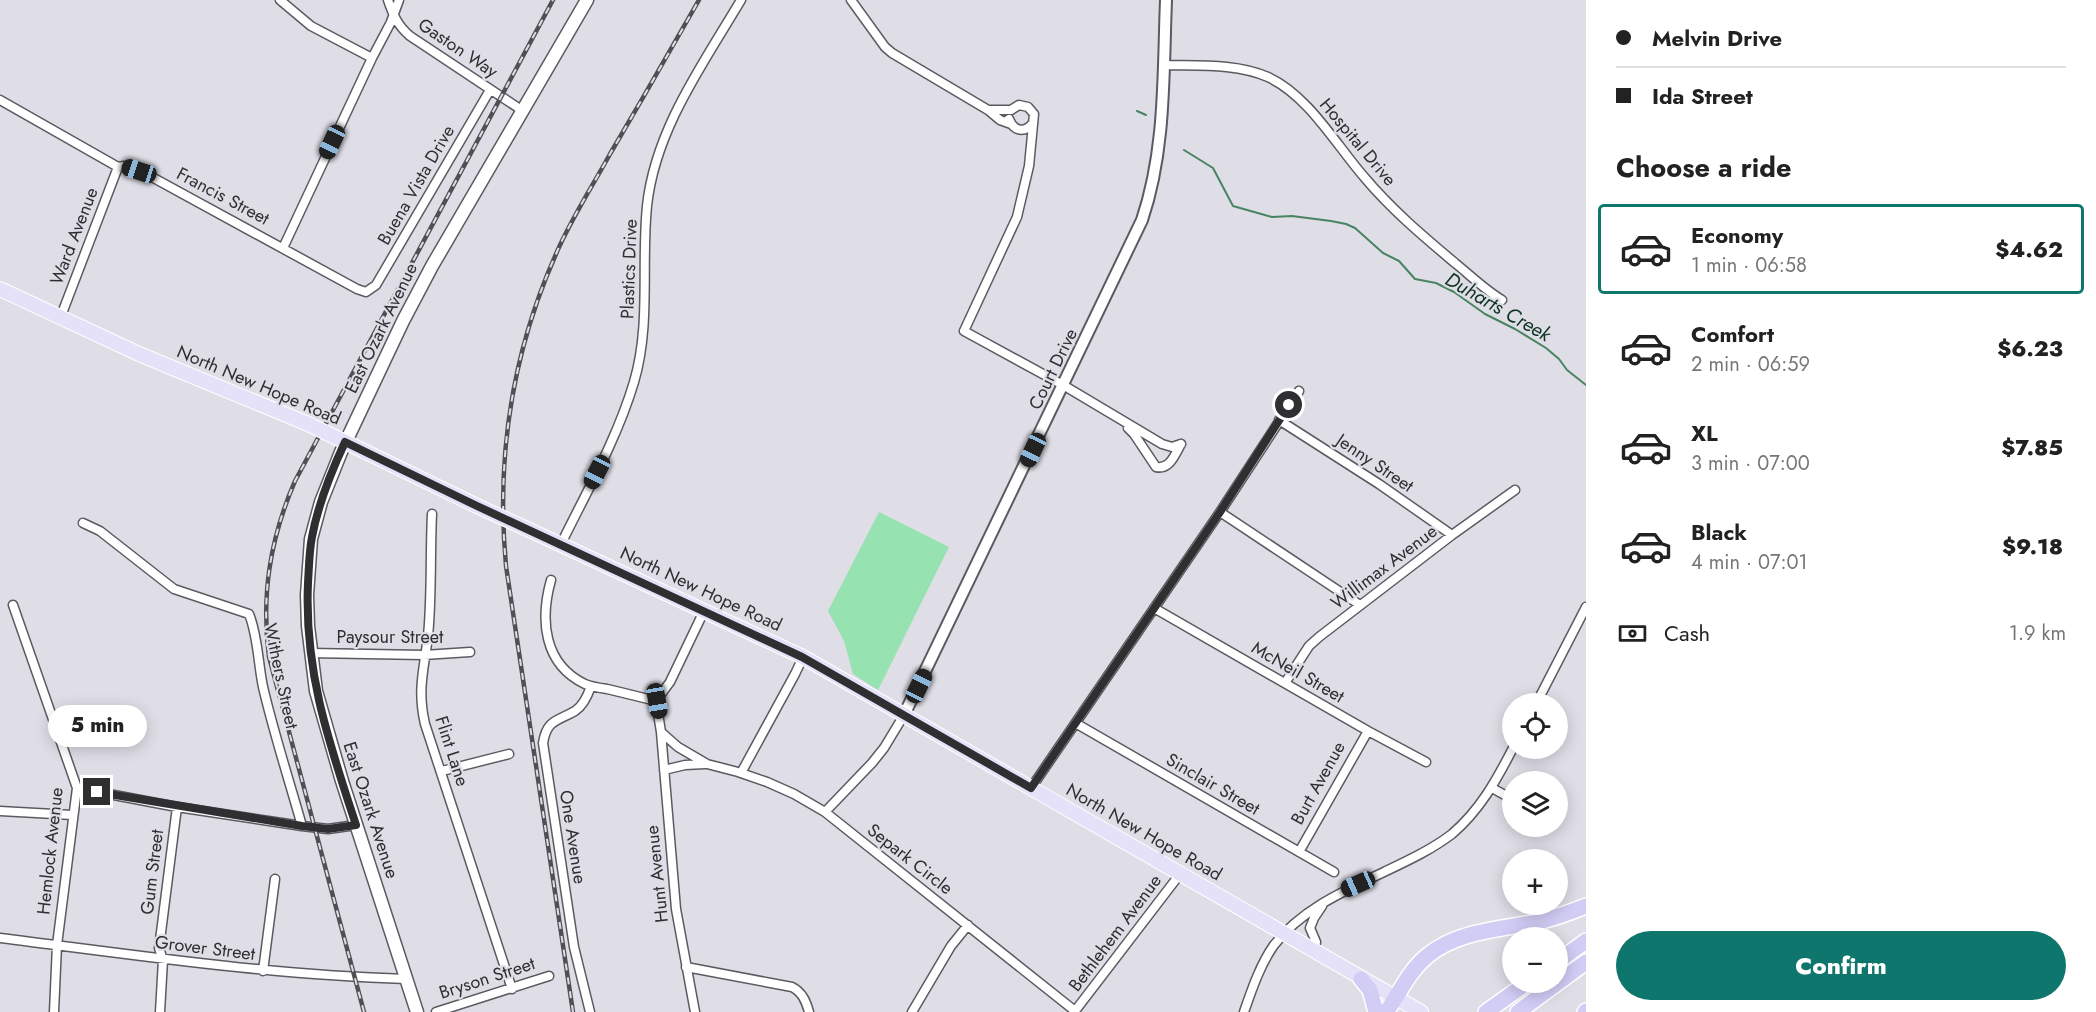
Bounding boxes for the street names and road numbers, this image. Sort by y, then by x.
street label: Gaston Way [413,12,503,84]
street label: Hospital Drive [1314,92,1402,192]
street label: Buena Vista Drive [371,120,461,250]
street label: Francis Street [172,161,275,232]
street label: Ward Avenue [43,183,105,289]
street label: Plastics Drive [614,218,644,320]
street label: East Ozark Avenue [338,258,424,398]
street label: Court Drive [1022,324,1084,414]
street label: North New Hope Road [173,339,345,431]
street label: Jenny Street [1329,426,1420,499]
street label: Willimax Avenue [1325,518,1443,616]
street label: North New Hope Road [616,540,786,638]
street label: Withers Street [257,621,305,732]
street label: Paysour Street [337,624,444,650]
street label: McNeil Street [1247,635,1350,709]
street label: Flint Lane [428,713,476,789]
street label: Burt Avenue [1284,737,1352,829]
street label: East Ozark Avenue [337,738,405,882]
street label: Sinclair Street [1161,747,1265,822]
street label: North New Hope Road [1061,777,1227,887]
street label: Hemlock Avenue [30,786,70,916]
street label: One Avenue [553,788,593,886]
street label: Separk Circle [862,817,958,901]
street label: Hunt Avenue [639,824,675,924]
street label: Gum Street [134,827,170,916]
street label: Bethlehem Avenue [1062,869,1168,997]
street label: Grover Street [153,929,257,967]
street label: Bryson Street [436,950,539,1006]

